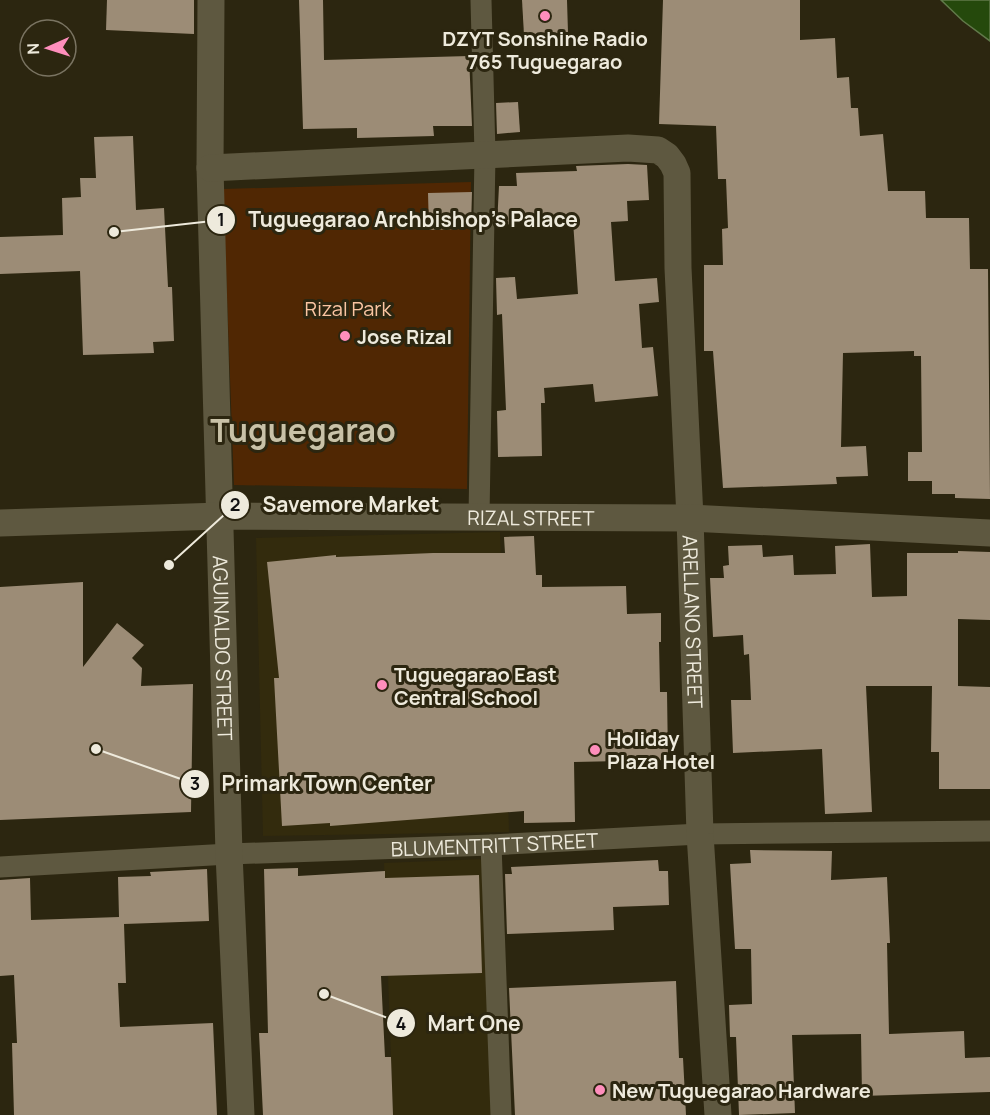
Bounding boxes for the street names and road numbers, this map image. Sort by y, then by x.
street label: RIZAL STREET [467,504,595,531]
street label: ARELLANO STREET [677,534,710,709]
street label: AGUINALDO STREET [207,555,239,741]
street label: BLUMENTRITT STREET [390,826,599,862]

